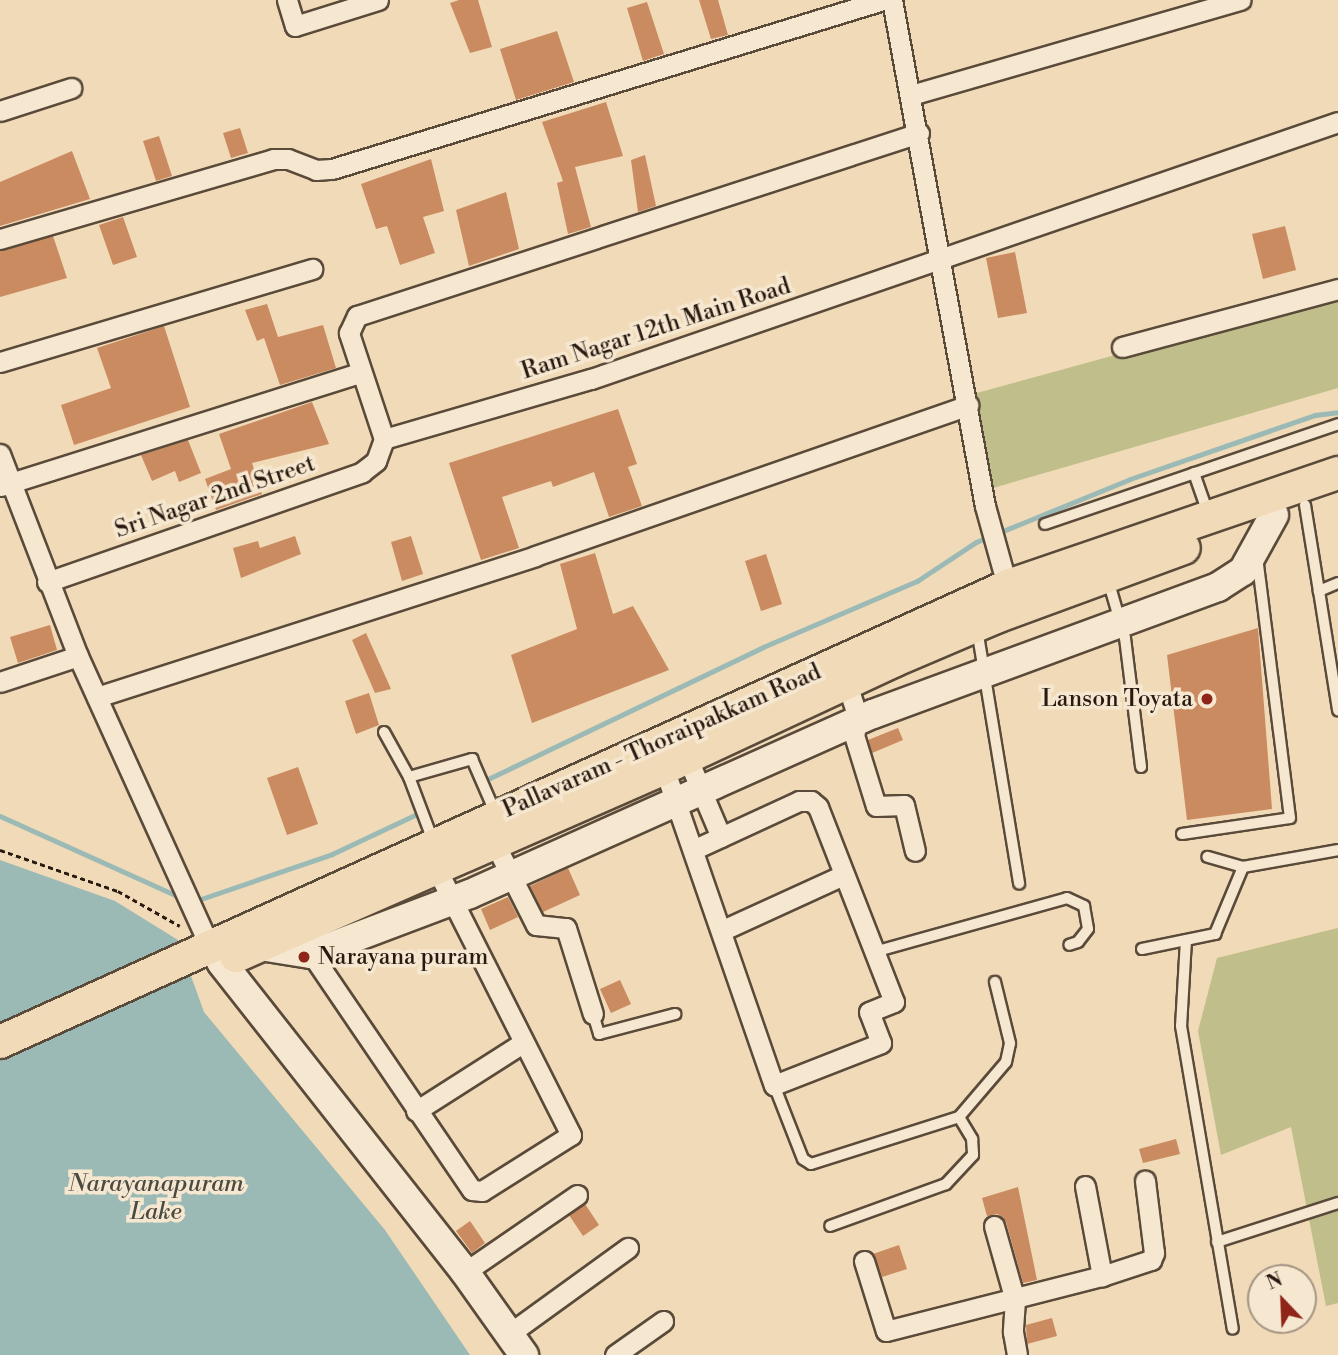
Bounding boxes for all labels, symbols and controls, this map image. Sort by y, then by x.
street label: Ram Nagar 12th Main Road [518,272,794,386]
street label: Sri Nagar 2nd Street [111,450,319,544]
street label: Pallavaram - Thoraipakkam Road [499,658,825,824]
place label: Lanson Toyata [1042,685,1193,713]
marker: Lanson Toyata [1199,691,1215,707]
place label: Narayana puram [318,943,489,971]
marker: Narayana puram [296,949,312,965]
water label: Narayanapuram Lake [68,1171,244,1227]
north arrow [1247,1264,1317,1334]
text: N [1263,1268,1286,1295]

